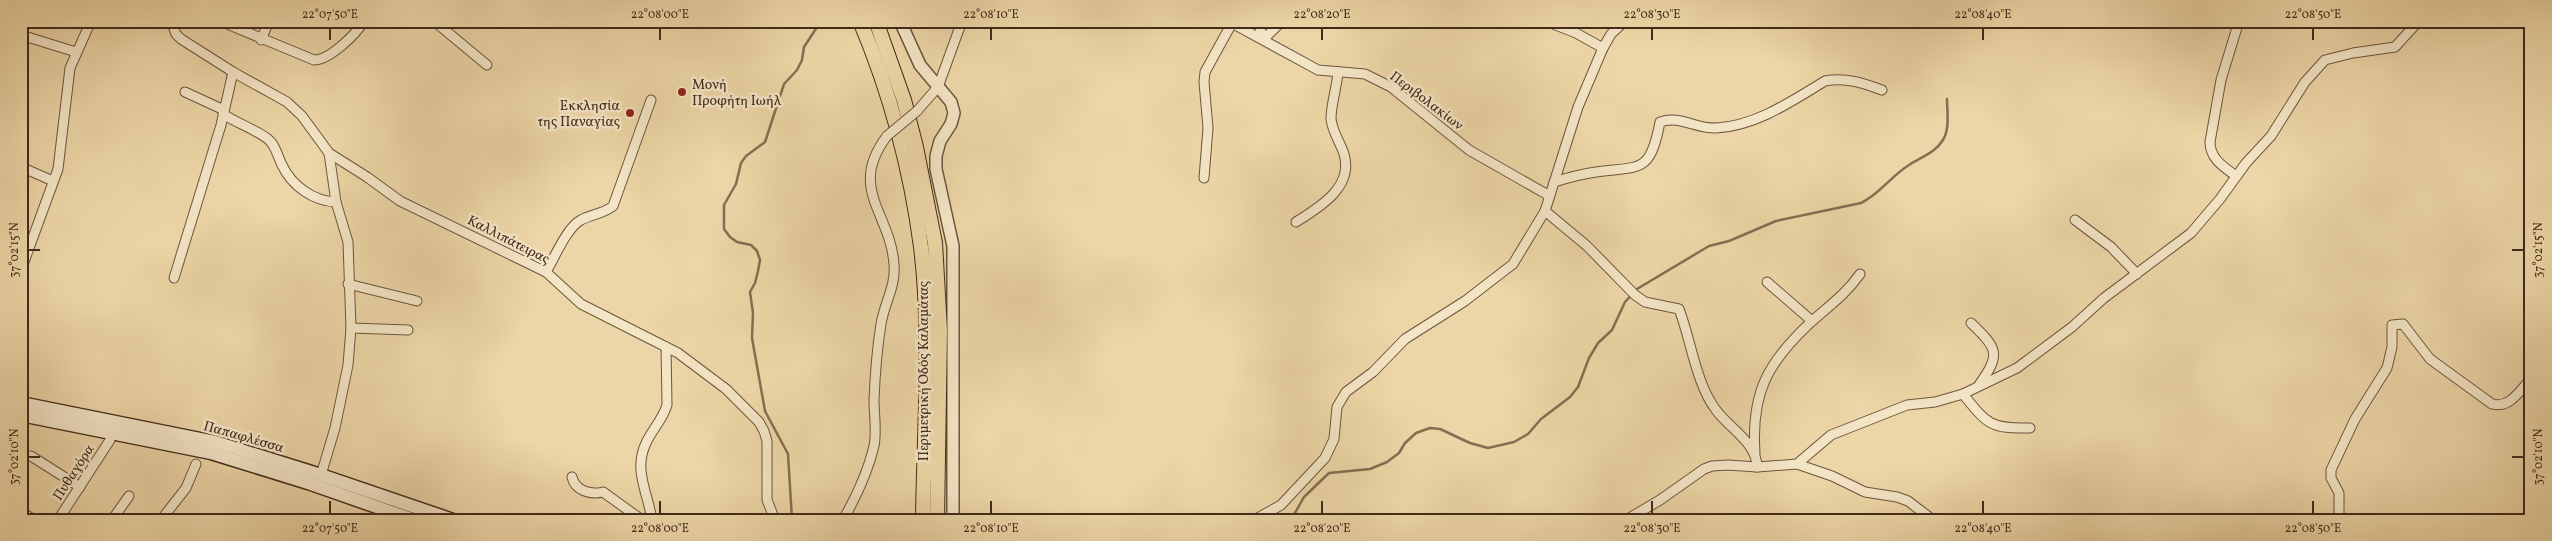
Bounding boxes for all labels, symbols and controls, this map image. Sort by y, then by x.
text: 22°07'50"E [302,7,358,23]
text: 22°08'00"E [631,7,689,23]
text: 22°08'10"E [963,7,1019,23]
text: 22°08'20"E [1293,7,1351,23]
text: 22°08'30"E [1624,7,1680,23]
text: 22°08'40"E [1955,7,2011,23]
text: 22°08'50"E [2285,7,2341,23]
street label: Περιβολακίων [1385,67,1467,135]
place label: Μονή Προφήτη Ιωήλ [692,76,782,111]
marker: Μονή Προφήτη Ιωήλ [676,86,688,98]
place label: Εκκλησία της Παναγίας [538,97,621,132]
marker: Εκκλησία της Παναγίας [624,107,636,119]
street label: Καλλιπάτειρας [464,211,553,269]
text: 37°02'15"N [7,222,23,278]
text: 37°02'15"N [2531,222,2547,278]
street label: Περιμετρική Οδός Καλαμάτας [915,281,934,461]
street label: Παπαφλέσσα [201,417,287,458]
text: 37°02'10"N [7,429,23,485]
text: 37°02'10"N [2531,429,2547,485]
street label: Πυθαγόρα [49,441,100,504]
text: 22°07'50"E [302,521,358,537]
text: 22°08'00"E [631,521,689,537]
text: 22°08'10"E [963,521,1019,537]
text: 22°08'20"E [1293,521,1351,537]
text: 22°08'30"E [1624,521,1680,537]
text: 22°08'40"E [1955,521,2011,537]
text: 22°08'50"E [2285,521,2341,537]

